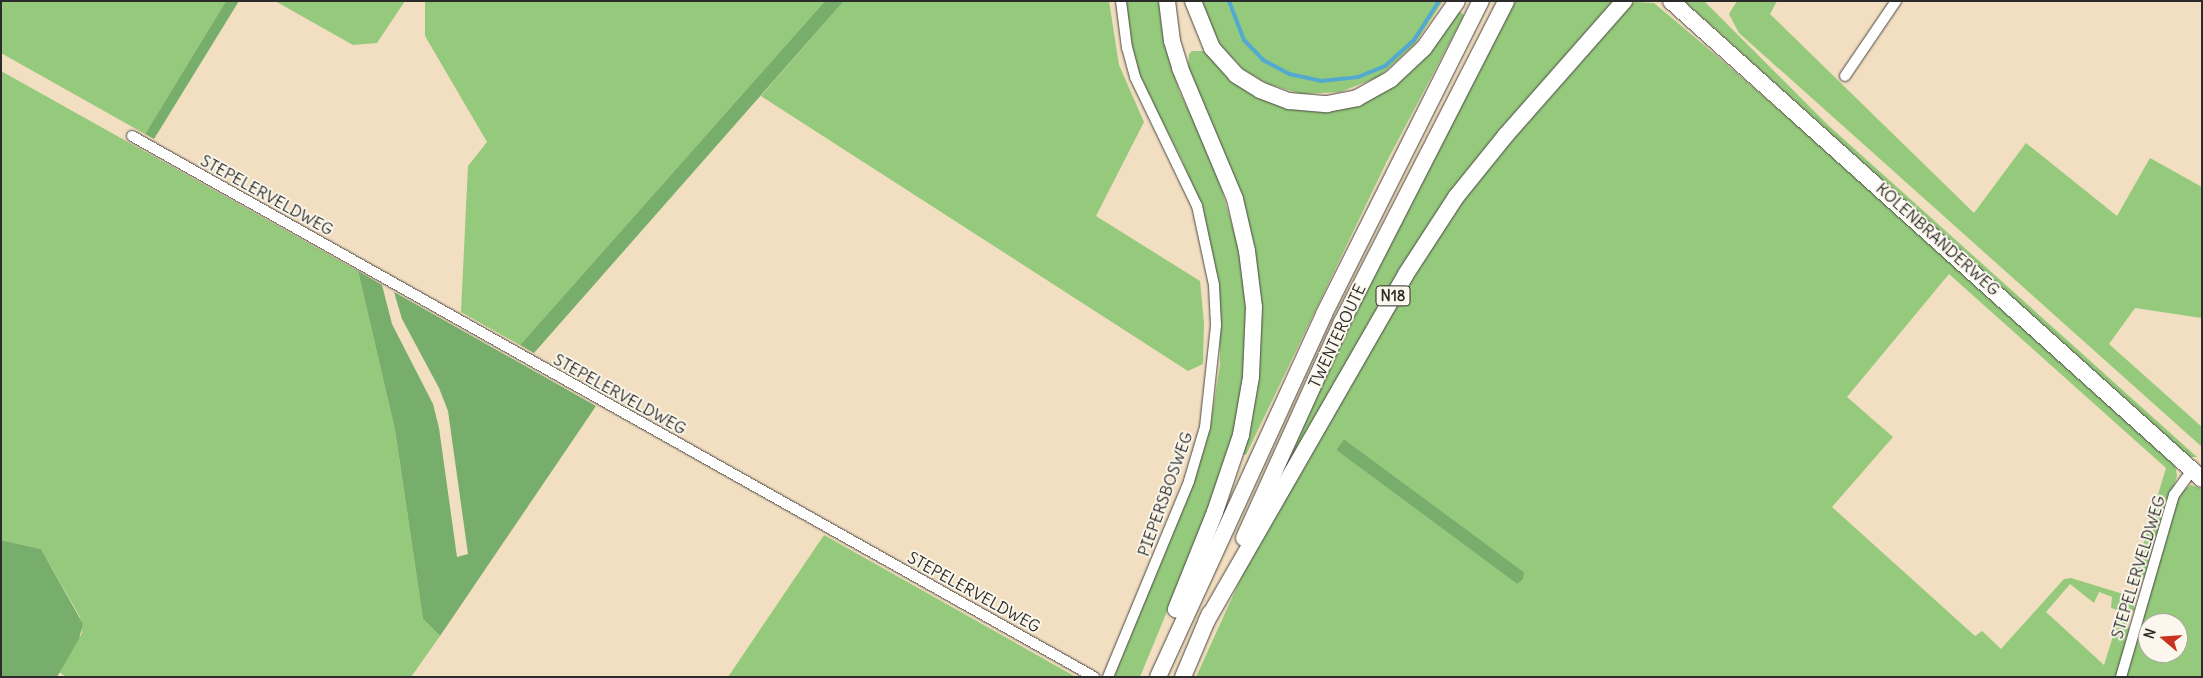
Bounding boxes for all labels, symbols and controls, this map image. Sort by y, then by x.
street label: STEPELERVELDWEG [197,151,337,239]
street label: KOLENBRANDERWEG [1872,179,2004,299]
street label: TWENTEROUTE [1305,281,1369,391]
road number: N18 [1376,284,1410,308]
street label: STEPELERVELDWEG [550,350,690,438]
street label: PIEPERSBOSWEG [1134,429,1196,559]
street label: STEPELERVELDWEG [2107,493,2169,641]
street label: STEPELERVELDWEG [904,548,1044,636]
north arrow [2138,613,2188,663]
text: N [2140,626,2160,641]

